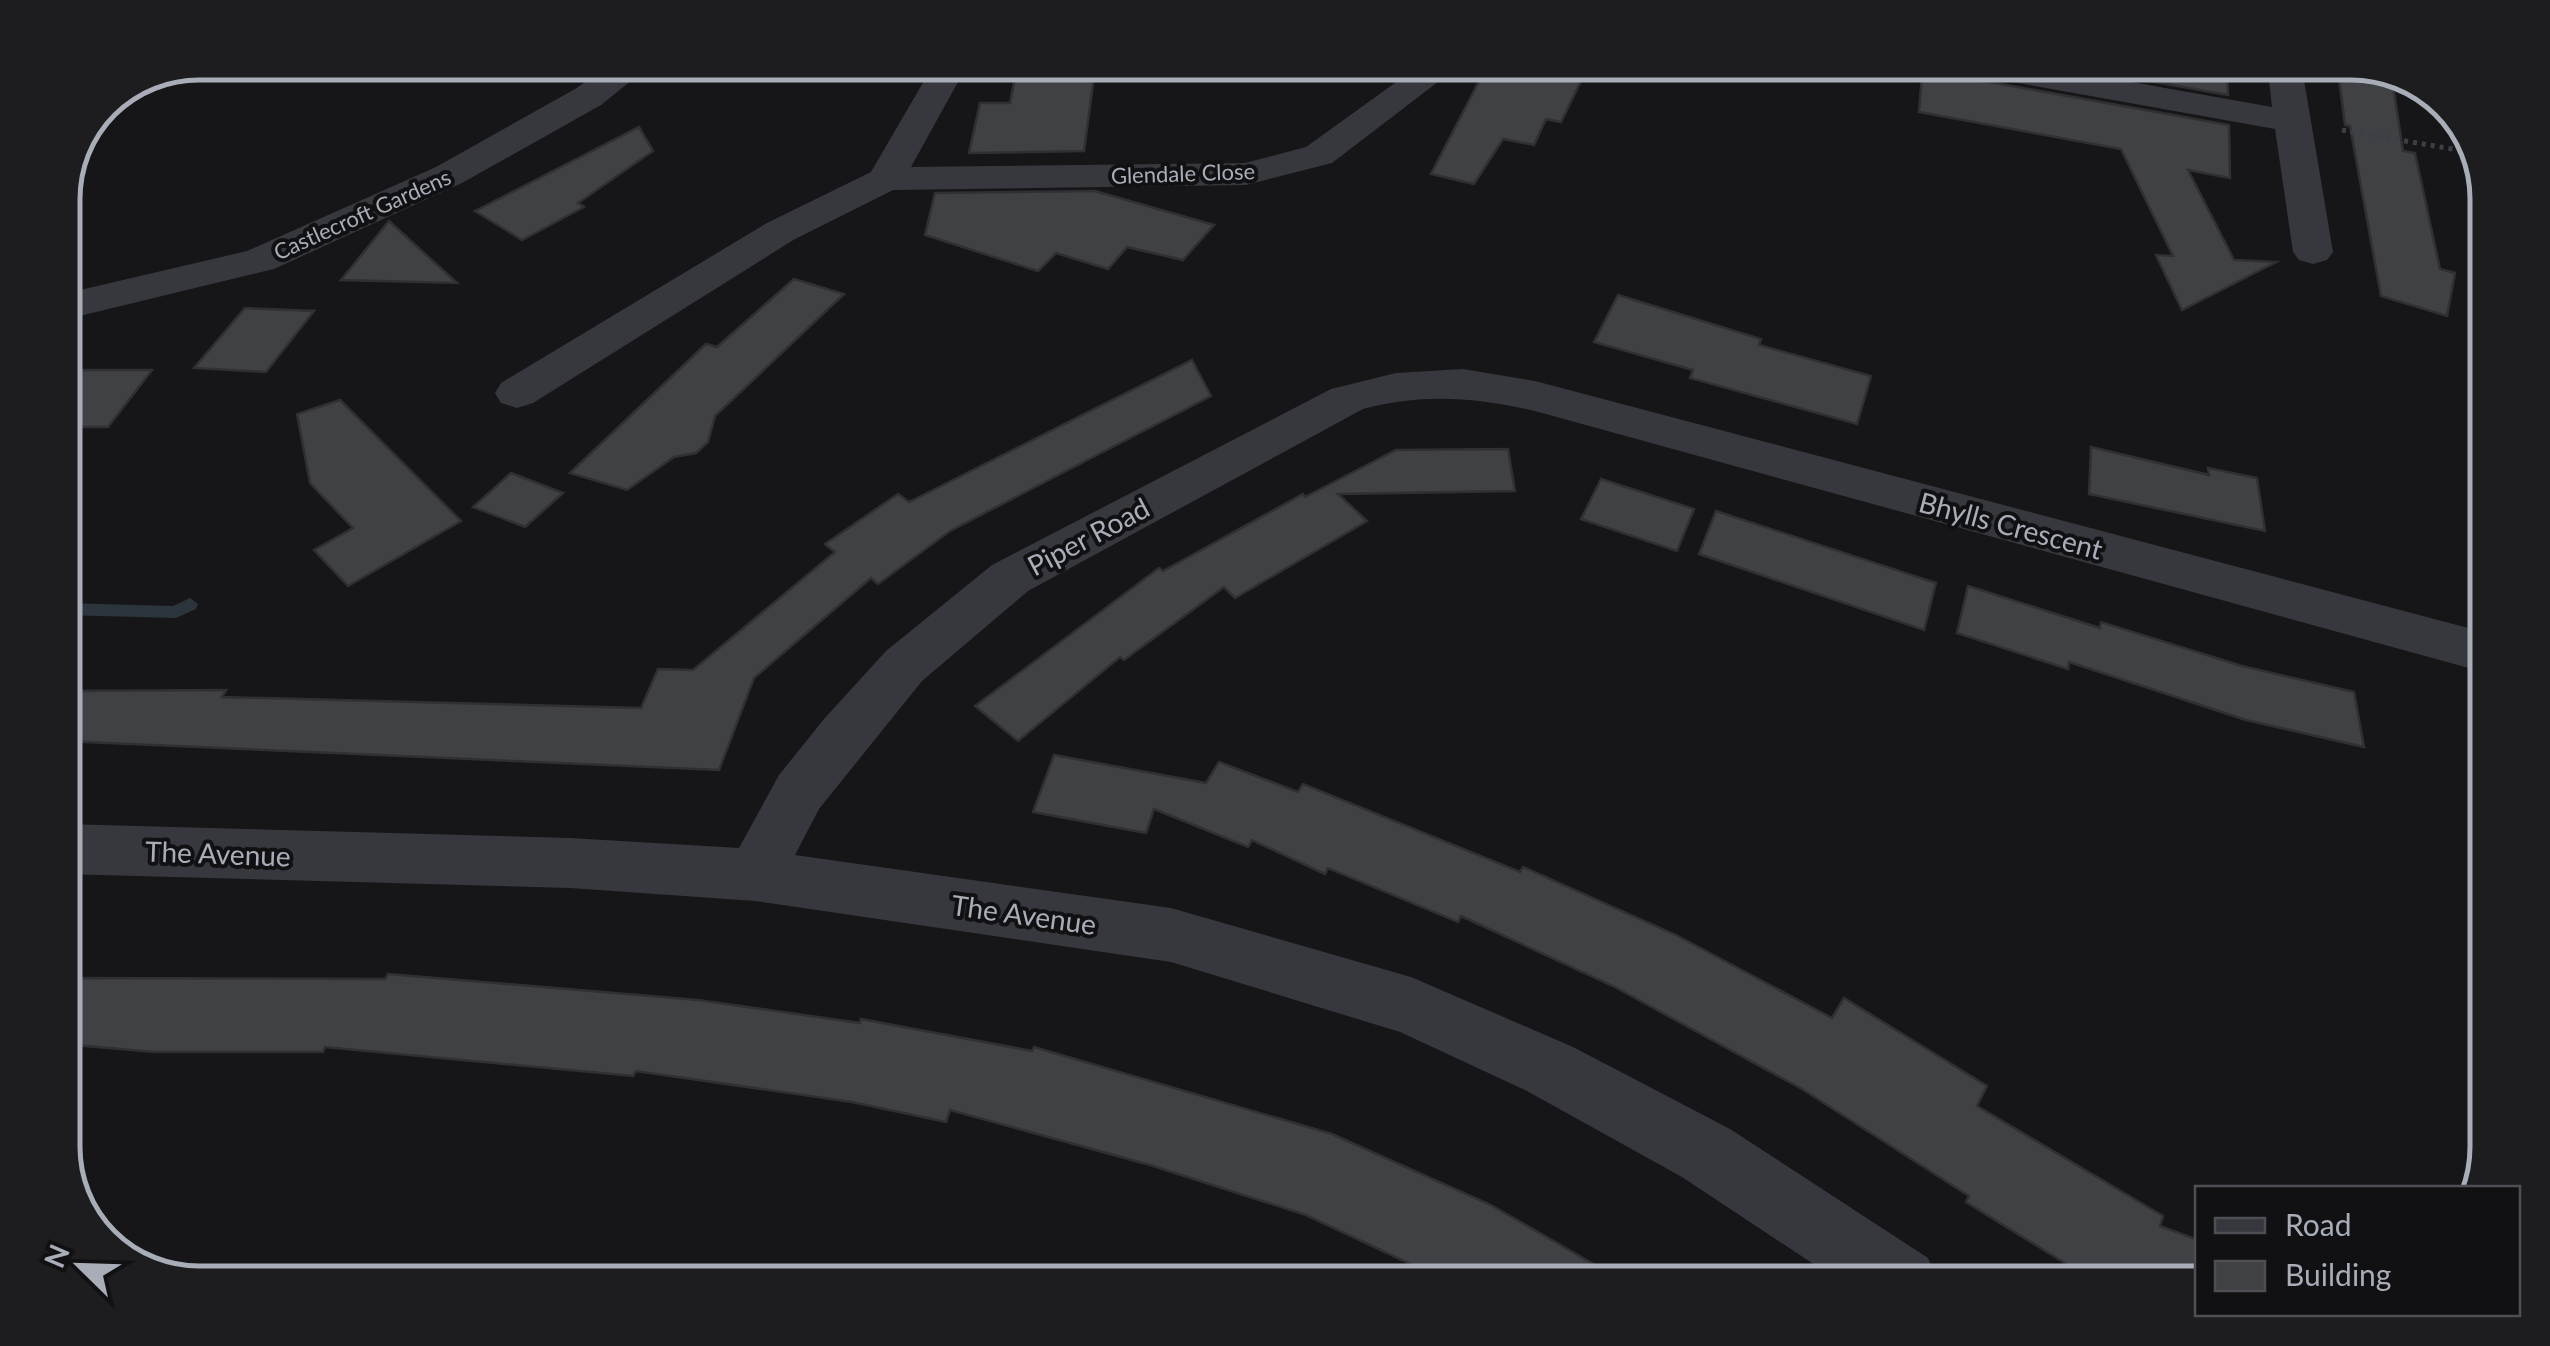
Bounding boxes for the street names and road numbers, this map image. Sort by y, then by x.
street label: Glendale Close [1110,157,1256,189]
street label: Castlecroft Gardens [269,163,455,265]
street label: Bhylls Crescent [1916,484,2106,566]
street label: Piper Road [1021,490,1155,582]
street label: The Avenue [145,833,291,873]
street label: The Avenue [950,887,1098,941]

